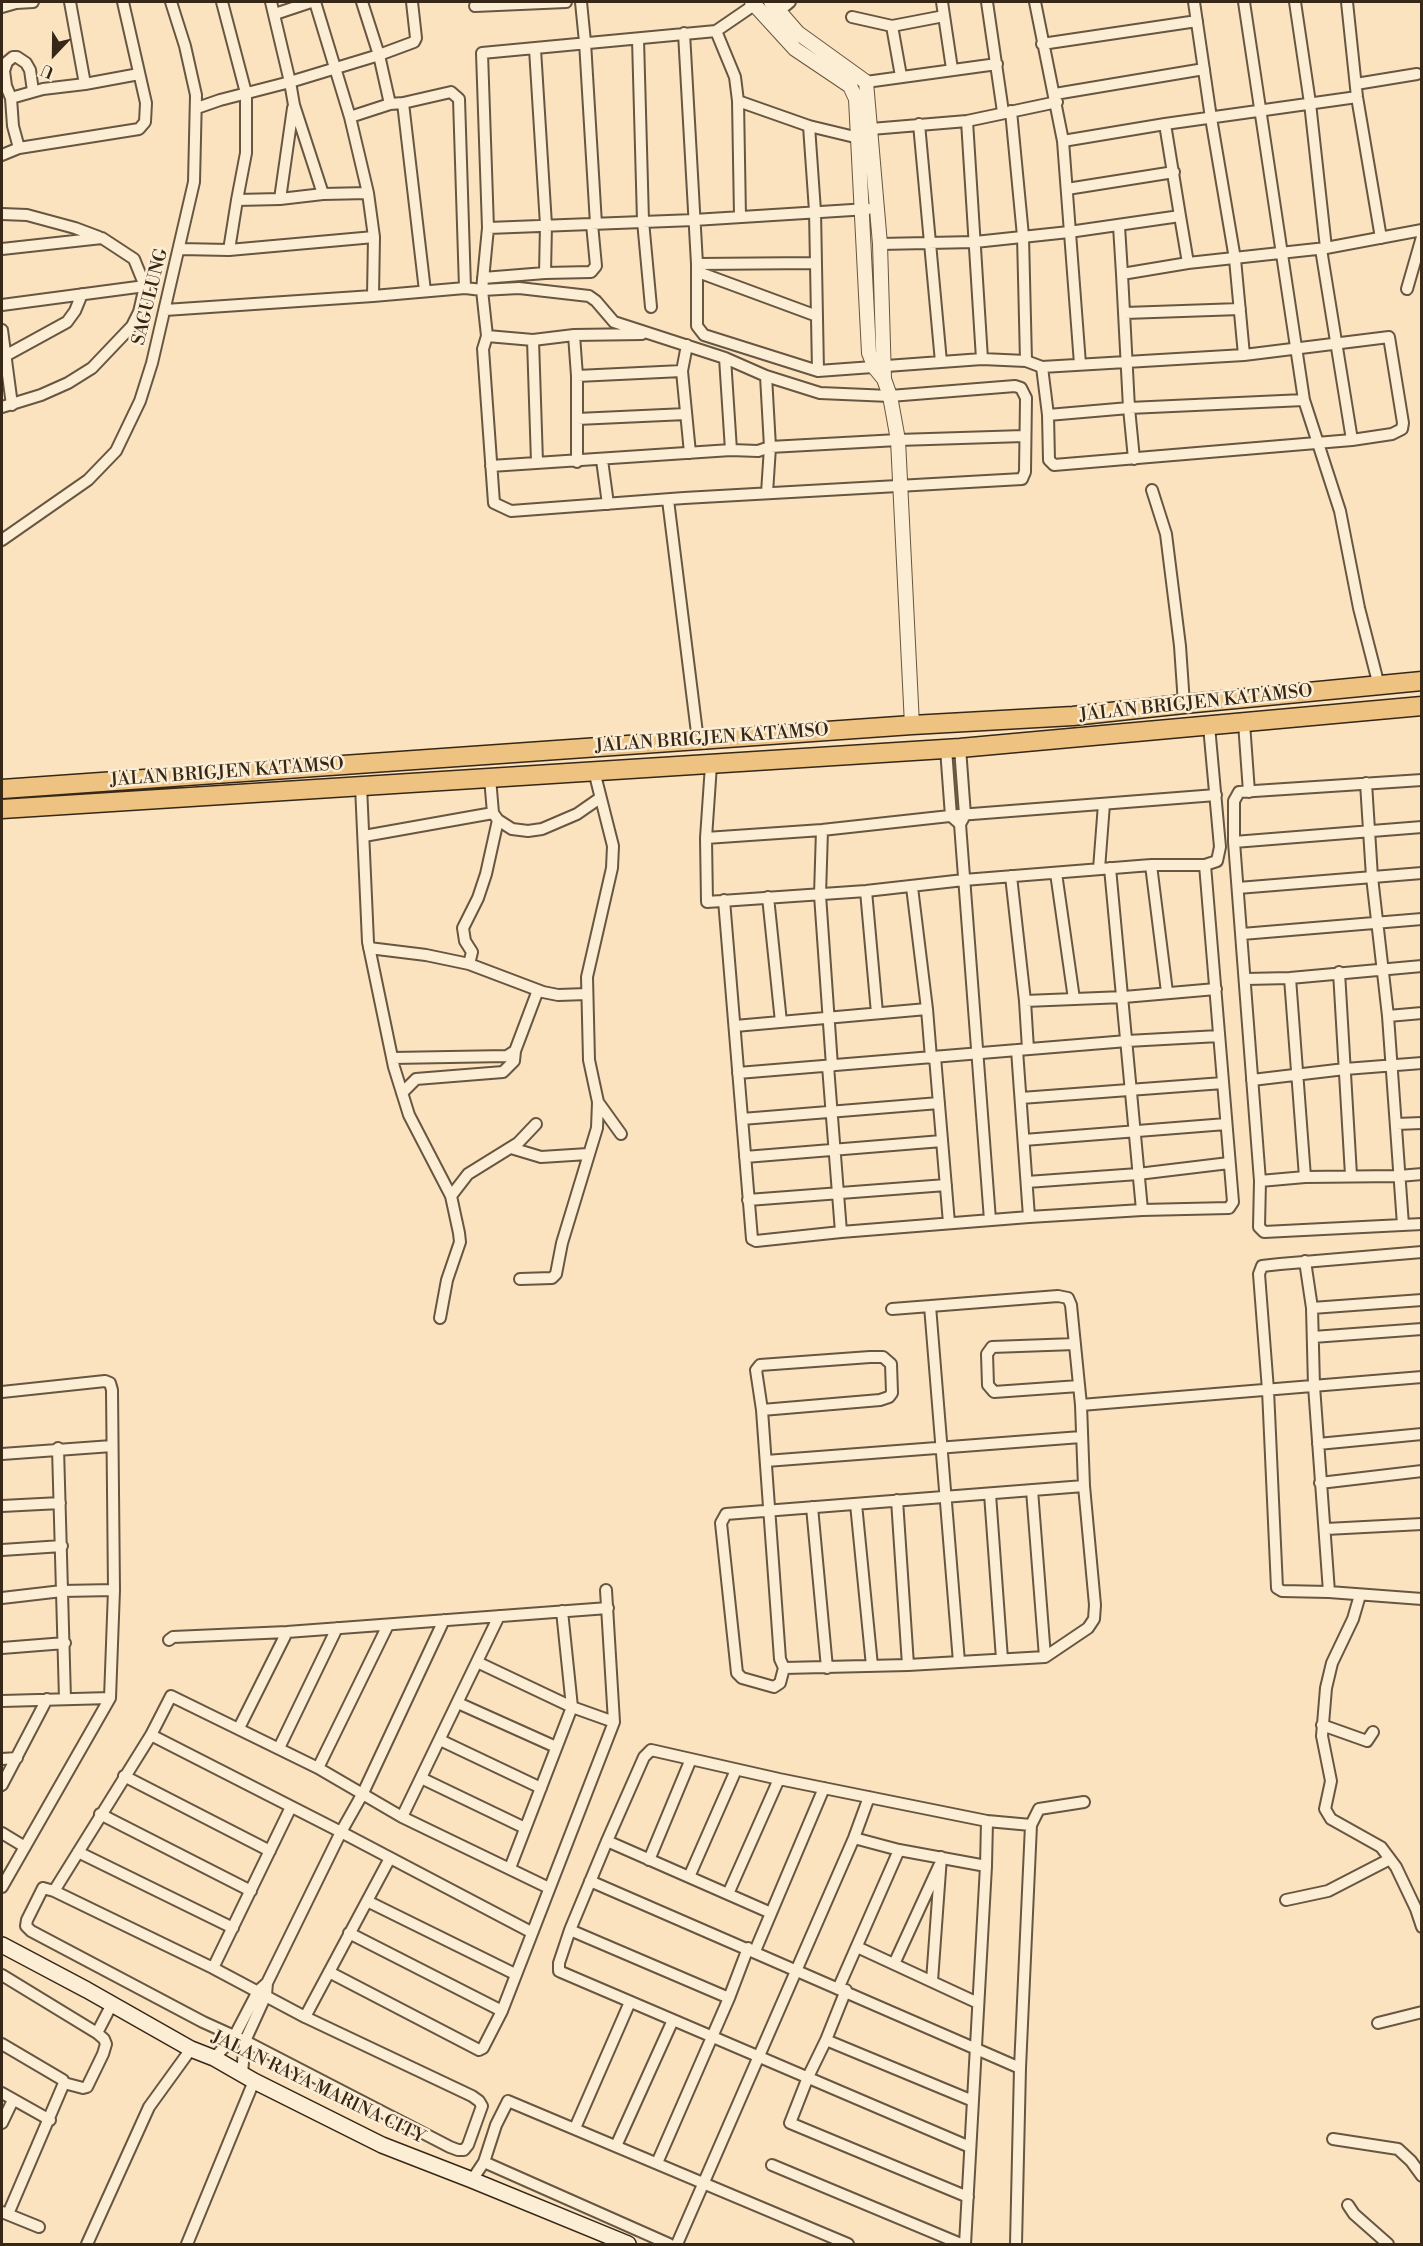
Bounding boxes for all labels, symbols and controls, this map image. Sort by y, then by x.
north arrow [24,24,84,84]
text: U [38,59,57,82]
street label: SAGULUNG [129,246,173,348]
street label: JALAN BRIGJEN KATAMSO [1078,681,1314,727]
street label: JALAN BRIGJEN KATAMSO [594,720,830,758]
street label: JALAN BRIGJEN KATAMSO [109,754,345,792]
street label: JALAN RAYA MARINA CITY [208,2027,428,2149]

